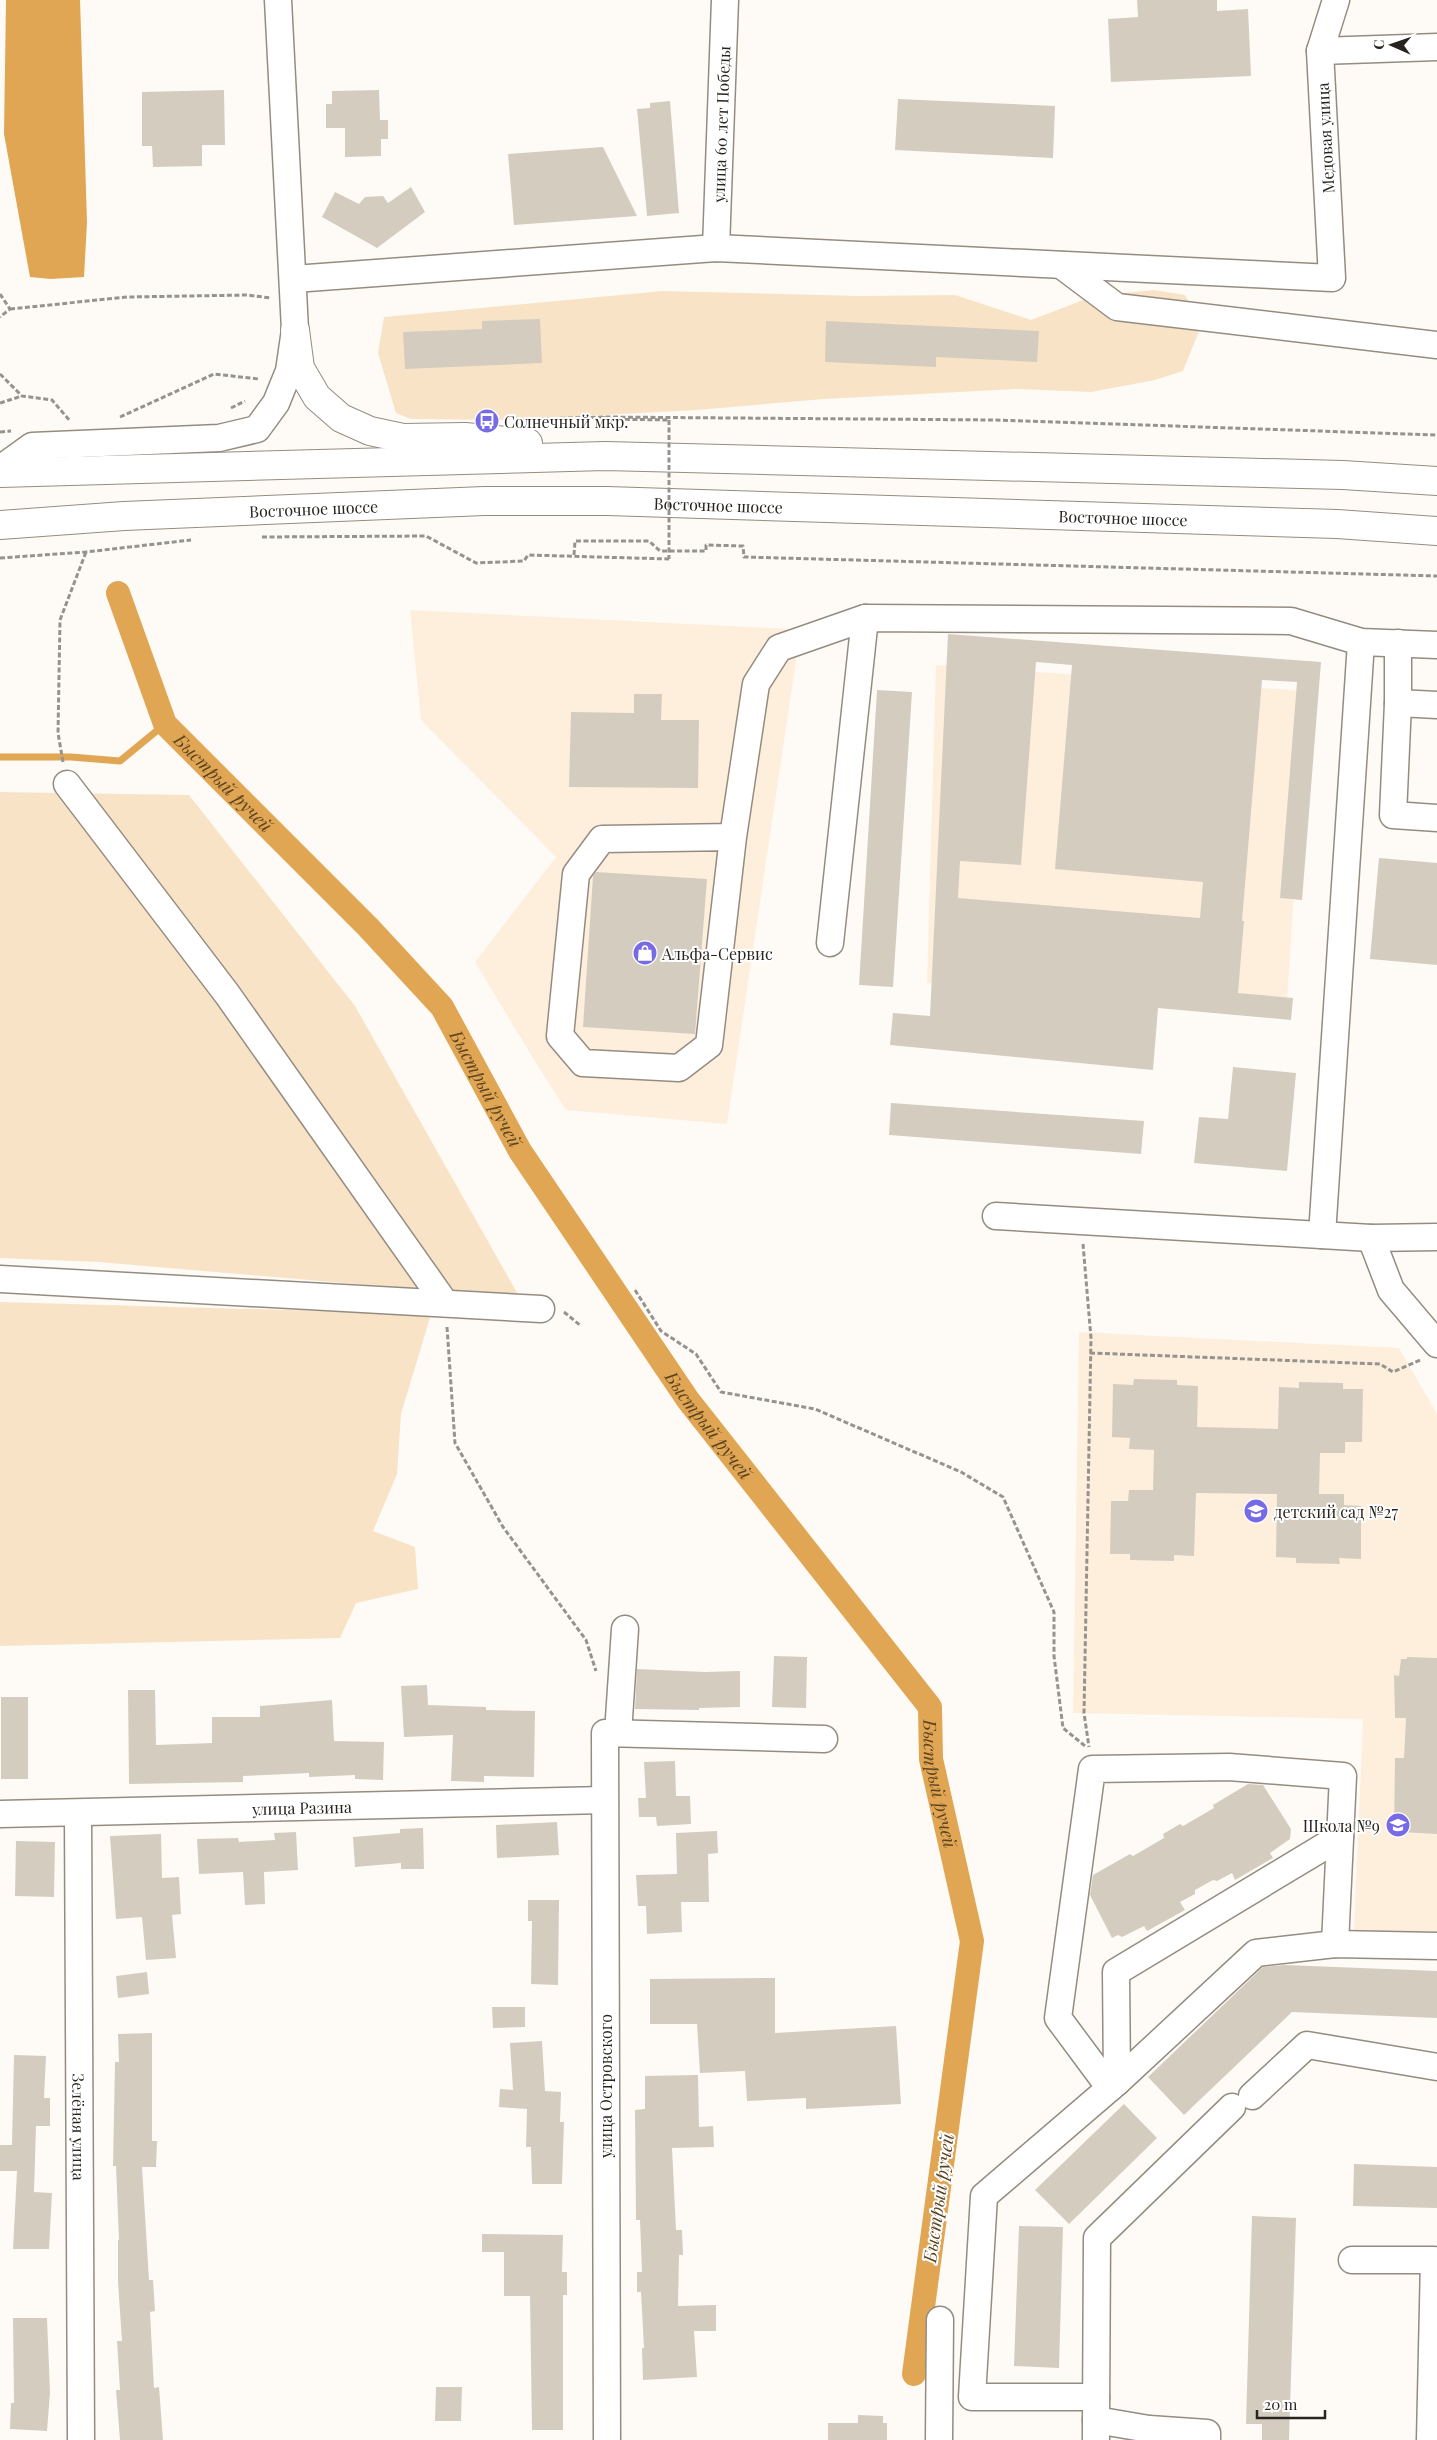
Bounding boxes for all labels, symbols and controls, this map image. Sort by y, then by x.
north arrow [1367,20,1417,70]
text: С [1369,39,1388,50]
street label: улица 60 лет Победы [707,45,734,204]
street label: Медовая улица [1312,82,1338,194]
bus stop icon: Солнечный мкр. [474,408,500,434]
place label: Солнечный мкр. [504,411,628,432]
street label: Восточное шоссе [653,492,783,517]
street label: Восточное шоссе [249,495,379,521]
street label: Восточное шоссе [1058,505,1188,530]
water label: Быстрый ручей [168,727,279,838]
shop icon: Альфа-Сервис [632,940,658,966]
place label: Альфа-Сервис [661,943,773,964]
water label: Быстрый ручей [444,1025,528,1152]
water label: Быстрый ручей [659,1366,758,1485]
school or university icon: детский сад №27 [1243,1498,1269,1524]
place label: детский сад №27 [1274,1501,1399,1522]
water label: Быстрый ручей [918,1718,963,1851]
street label: улица Разина [251,1795,352,1819]
school or university icon: Школа №9 [1385,1812,1411,1838]
place label: Школа №9 [1303,1815,1380,1836]
street label: улица Островского [595,2014,616,2159]
street label: Зелёная улица [69,2073,90,2181]
water label: Быстрый ручей [917,2131,959,2265]
scale bar [1257,2388,1324,2420]
text: 20 m [1264,2394,1298,2414]

